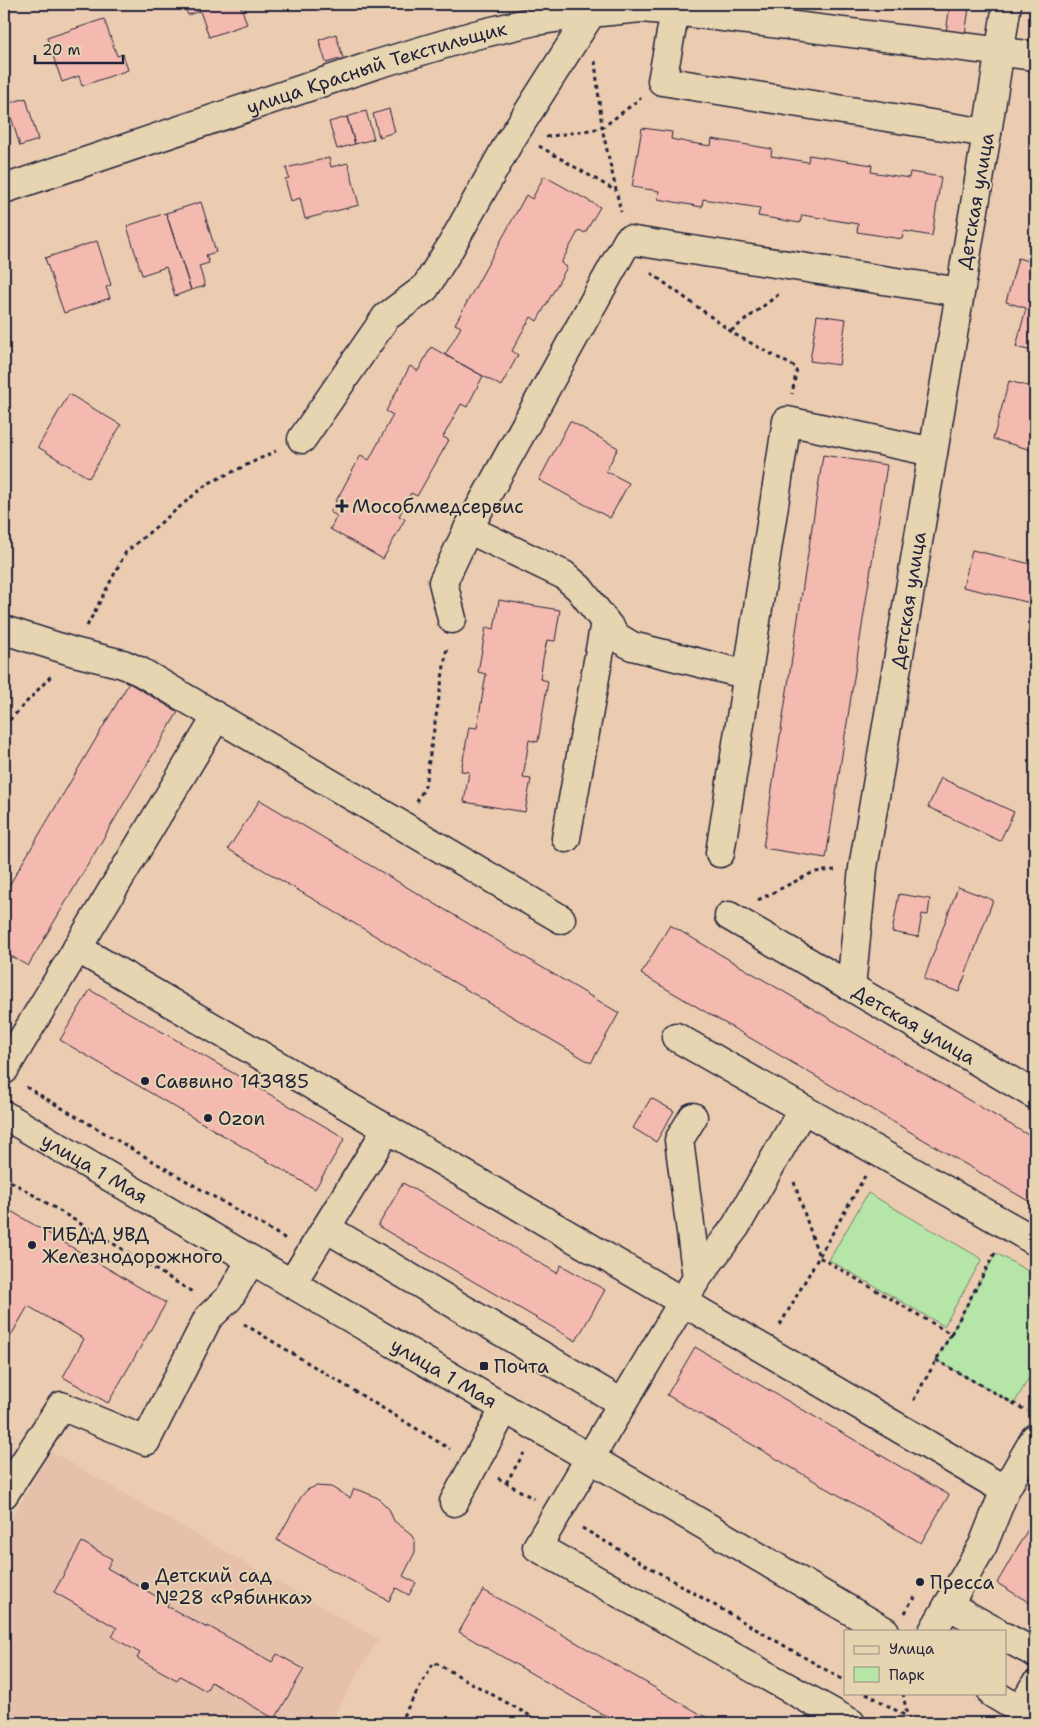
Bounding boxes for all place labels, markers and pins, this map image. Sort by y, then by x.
place label: Мособлмедсервис [352,494,524,519]
marker: Мособлмедсервис [336,500,348,512]
place label: Саввино 143985 [155,1069,309,1094]
marker: Саввино 143985 [139,1075,151,1087]
place label: Ozon [218,1106,265,1131]
marker: Ozon [202,1112,214,1124]
place label: ГИБДД УВД Железнодорожного [42,1222,223,1269]
marker: ГИБДД УВД Железнодорожного [26,1239,38,1251]
place label: Почта [494,1354,549,1379]
marker: Почта [478,1360,490,1372]
place label: Детский сад №28 «Рябинка» [155,1563,312,1610]
place label: Пресса [930,1570,994,1595]
marker: Пресса [914,1576,926,1588]
marker: Детский сад №28 «Рябинка» [139,1580,151,1592]

